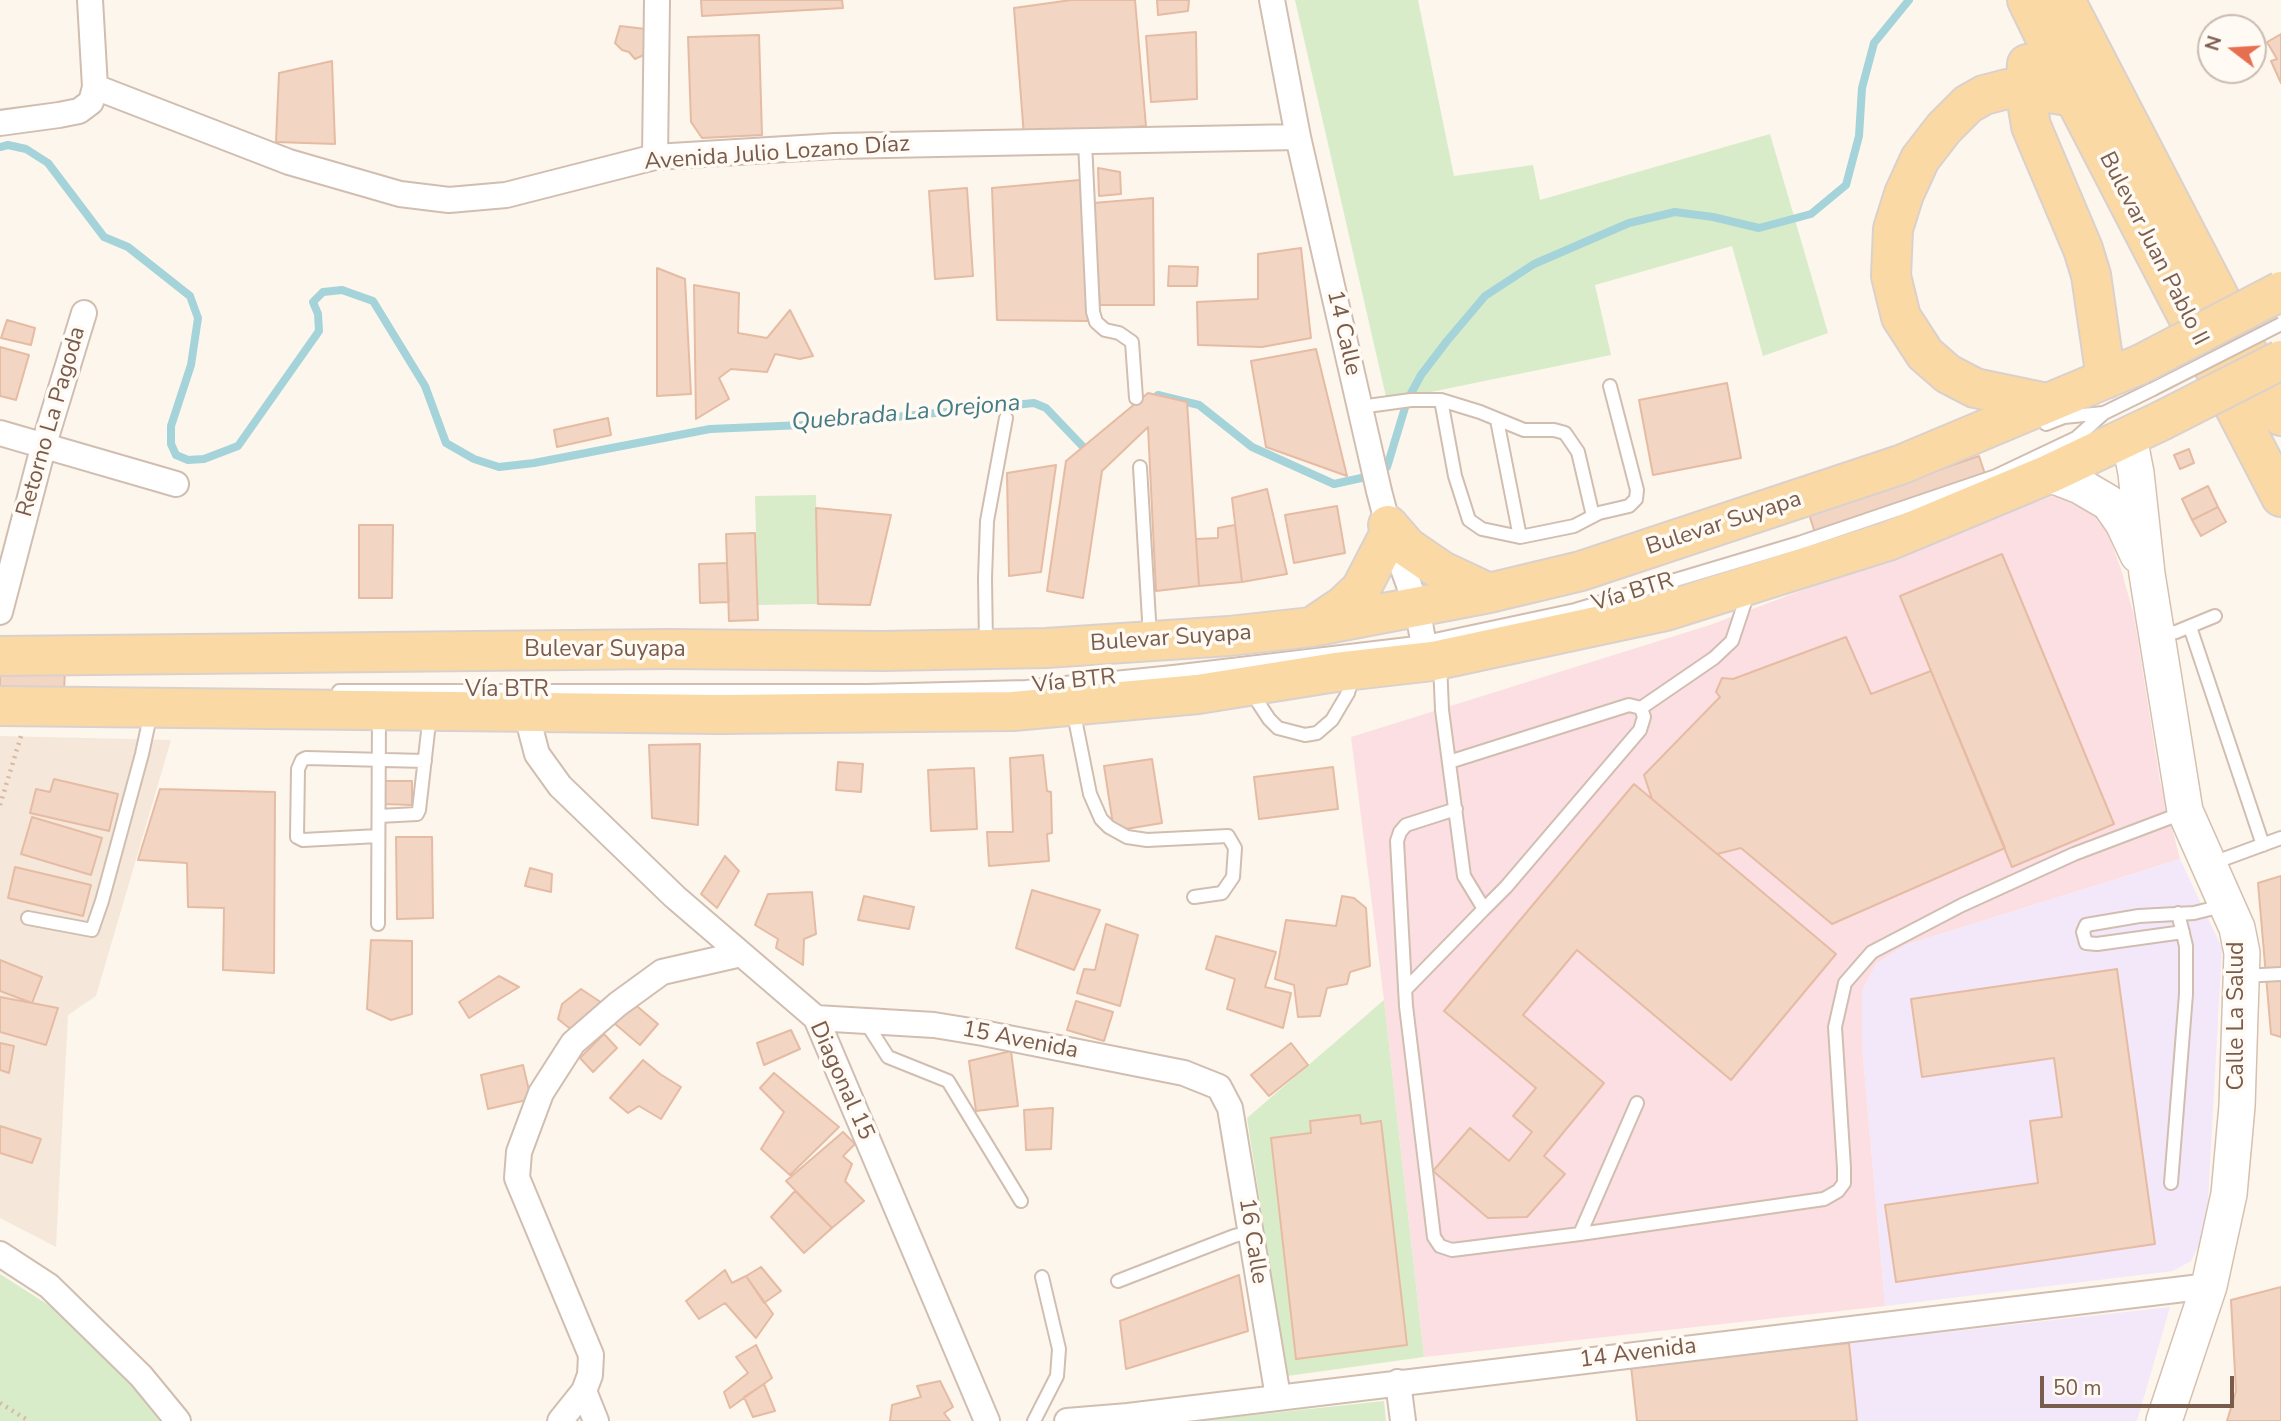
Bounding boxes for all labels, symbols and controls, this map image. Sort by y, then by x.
north arrow [2197,14,2267,84]
text: N [2199,33,2228,54]
street label: Avenida Julio Lozano Díaz [643,131,911,177]
street label: Bulevar Juan Pablo II [2092,148,2214,350]
street label: 14 Calle [1320,288,1366,378]
street label: Retorno La Pagoda [12,324,92,520]
water label: Quebrada La Orejona [790,390,1022,438]
street label: Bulevar Suyapa [1643,486,1805,562]
street label: Vía BTR [1589,568,1677,618]
street label: Bulevar Suyapa [1089,620,1253,658]
street label: Bulevar Suyapa [524,636,686,664]
street label: Vía BTR [1031,664,1117,700]
street label: Vía BTR [465,676,549,704]
street label: Calle La Salud [2223,942,2251,1090]
street label: 15 Avenida [960,1016,1080,1066]
street label: Diagonal 15 [803,1018,879,1144]
street label: 16 Calle [1232,1196,1272,1286]
street label: 14 Avenida [1578,1333,1698,1375]
scale bar [2043,1362,2237,1406]
text: 50 m [2053,1374,2102,1402]

